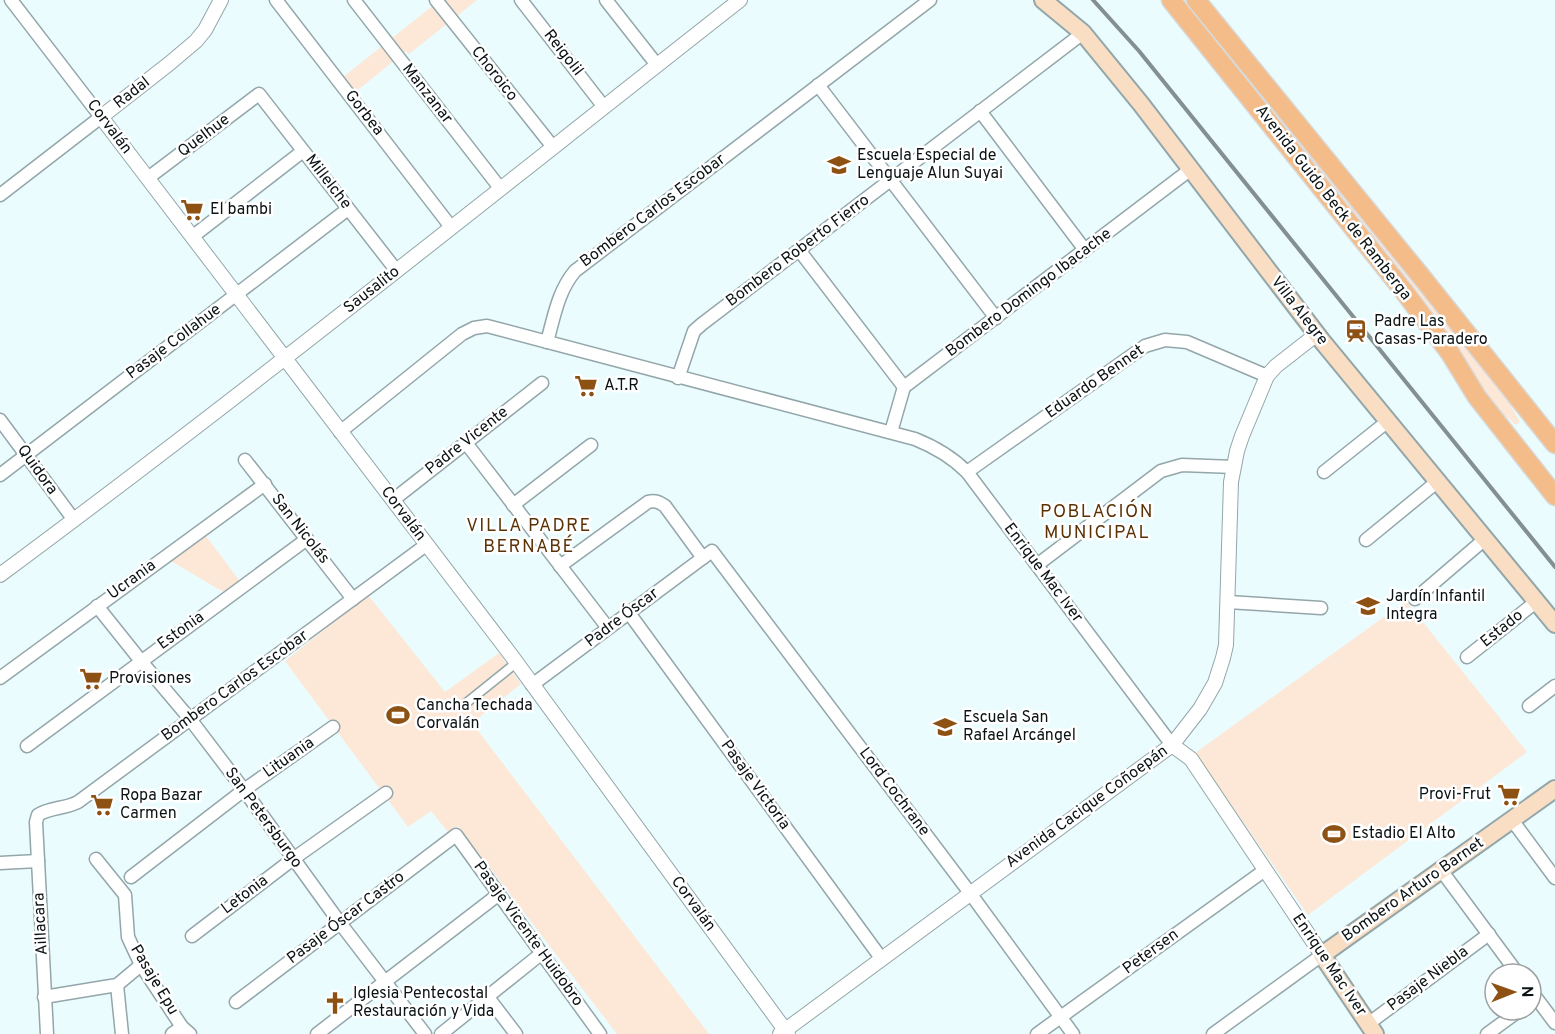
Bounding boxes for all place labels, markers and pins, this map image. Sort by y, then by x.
place label: Escuela Especial de Lenguaje Alun Suyai [857,146,1003,184]
school or university icon: Escuela Especial de Lenguaje Alun Suyai [826,152,852,178]
supermarket icon: El bambi [179,197,205,223]
place label: El bambi [210,200,272,220]
place label: Padre Las Casas-Paradero [1374,312,1488,350]
station icon: Padre Las Casas-Paradero [1343,318,1369,344]
supermarket icon: A.T.R [573,373,599,399]
place label: A.T.R [604,376,639,396]
place label: Jardín Infantil Integra [1386,587,1485,625]
school or university icon: Jardín Infantil Integra [1355,593,1381,619]
supermarket icon: Provisiones [78,666,104,692]
place label: Provisiones [109,669,192,689]
place label: Cancha Techada Corvalán [416,696,533,734]
sports icon: Cancha Techada Corvalán [385,702,411,728]
place label: Escuela San Rafael Arcángel [963,708,1076,746]
school or university icon: Escuela San Rafael Arcángel [932,714,958,740]
supermarket icon: Provi-Frut [1496,782,1522,808]
place label: Provi-Frut [1419,785,1491,805]
place label: Ropa Bazar Carmen [120,786,203,824]
supermarket icon: Ropa Bazar Carmen [89,792,115,818]
sports icon: Estadio El Alto [1321,821,1347,847]
place label: Estadio El Alto [1352,824,1456,844]
place label: Iglesia Pentecostal Restauración y Vida [353,984,494,1022]
church icon: Iglesia Pentecostal Restauración y Vida [322,990,348,1016]

